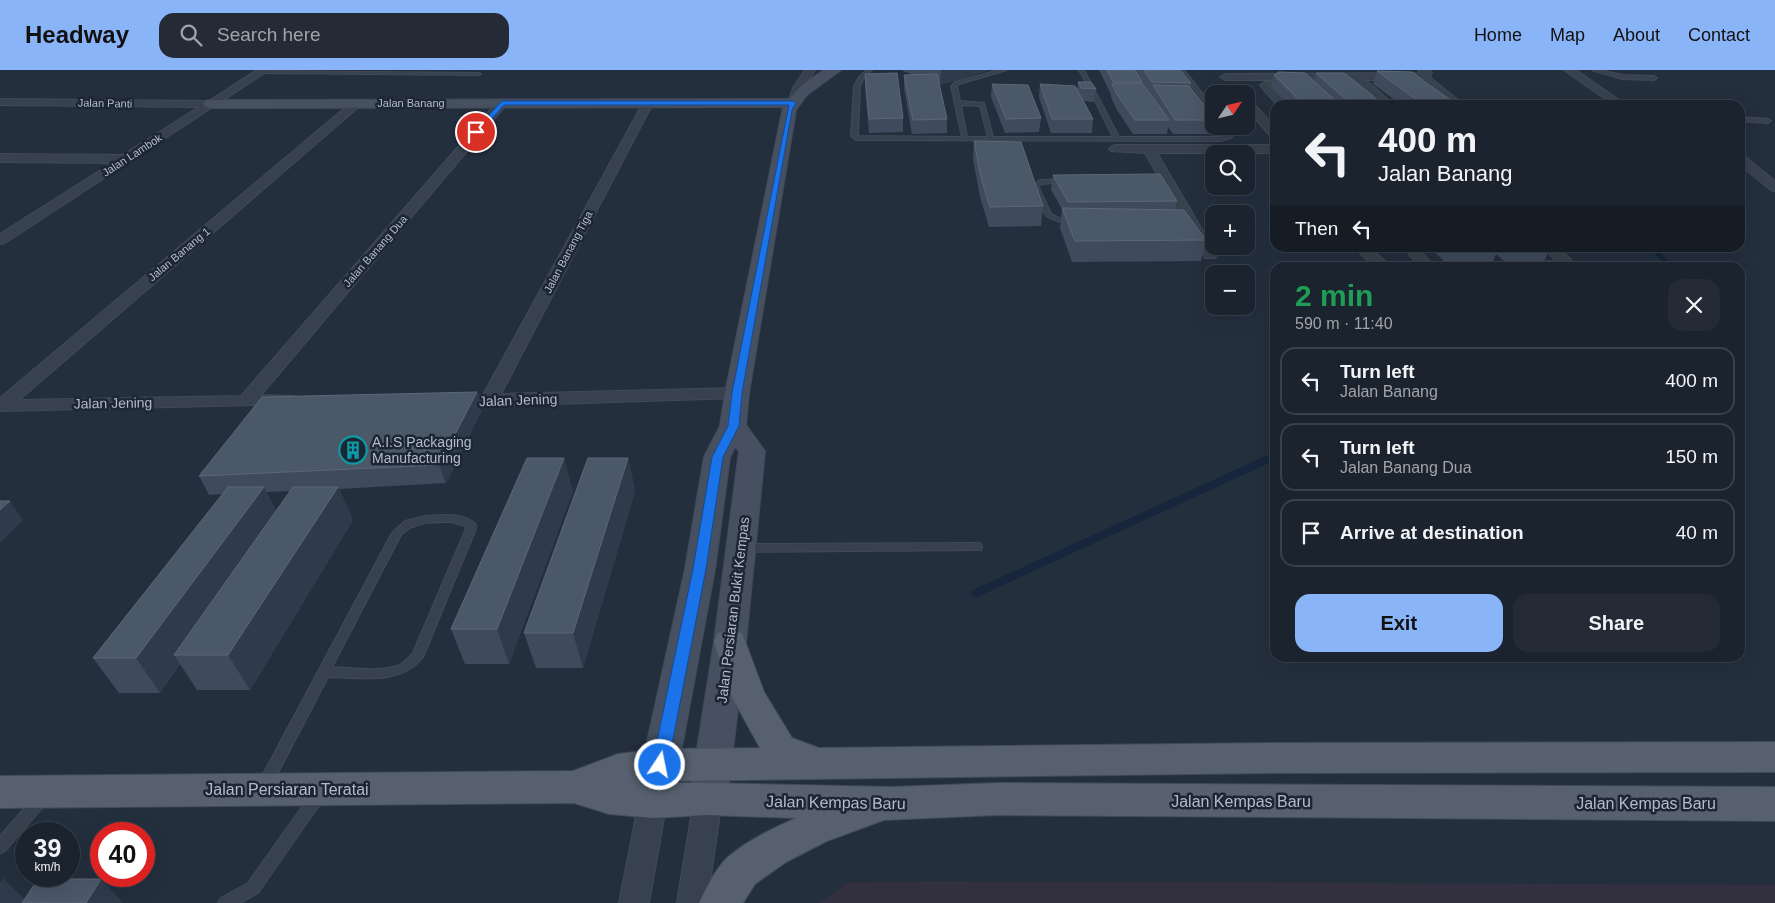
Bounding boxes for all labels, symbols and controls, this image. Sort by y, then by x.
search box [159,13,509,58]
text: Headway [25,21,129,48]
icon: search [177,21,205,49]
text: Search here [217,24,321,45]
text: Home [1474,25,1522,45]
text: Map [1550,25,1585,45]
text: About [1613,25,1660,45]
text: Contact [1688,25,1750,45]
north arrow [1205,85,1255,135]
map controls [1205,85,1255,315]
street label: Jalan Panti [78,97,132,109]
street label: Jalan Banang [377,97,445,109]
pin [455,111,497,153]
icon: arrive [462,118,490,146]
icon: left [1295,120,1360,185]
text: 400 m [1378,120,1477,159]
street label: Jalan Lambok [100,131,164,179]
button: search [1205,145,1255,195]
text: Jalan Banang [1378,161,1513,186]
button: + [1205,205,1255,255]
street label: Jalan Banang Tiga [541,208,595,295]
street label: Jalan Banang Dua [341,212,410,289]
icon: left [1348,215,1376,243]
text: Then [1295,218,1338,239]
street label: Jalan Banang 1 [146,225,212,283]
button: − [1205,265,1255,315]
text: 2 min [1295,279,1373,312]
button: close [1668,279,1720,331]
text: 590 m · 11:40 [1295,315,1393,332]
text: Turn left [1340,361,1415,382]
icon: left [1297,367,1325,395]
text: 400 m [1665,370,1718,391]
text: Jalan Banang [1340,383,1438,400]
street label: Jalan Jening [478,391,558,409]
street label: Jalan Jening [74,394,152,412]
place label: A.I.S Packaging Manufacturing [372,434,472,466]
building icon: A.I.S Packaging Manufacturing [338,435,368,465]
text: Turn left [1340,437,1415,458]
icon: left [1297,443,1325,471]
text: 150 m [1665,446,1718,467]
text: Jalan Banang Dua [1340,459,1472,476]
street label: Jalan Persiaran Bukit Kempas [714,516,752,704]
icon: arrive [1297,519,1325,547]
text: Arrive at destination [1340,522,1524,543]
text: 40 m [1676,522,1718,543]
button: Exit [1295,594,1503,652]
button: Share [1513,594,1720,652]
position arrow [633,738,685,790]
street label: Jalan Persiaran Teratai [205,781,369,798]
street label: Jalan Kempas Baru [766,793,906,812]
street label: Jalan Kempas Baru [1171,793,1311,810]
street label: Jalan Kempas Baru [1576,795,1716,812]
speed limit sign: 40 [90,822,155,887]
text: 39 [34,834,61,862]
text: km/h [34,860,61,874]

